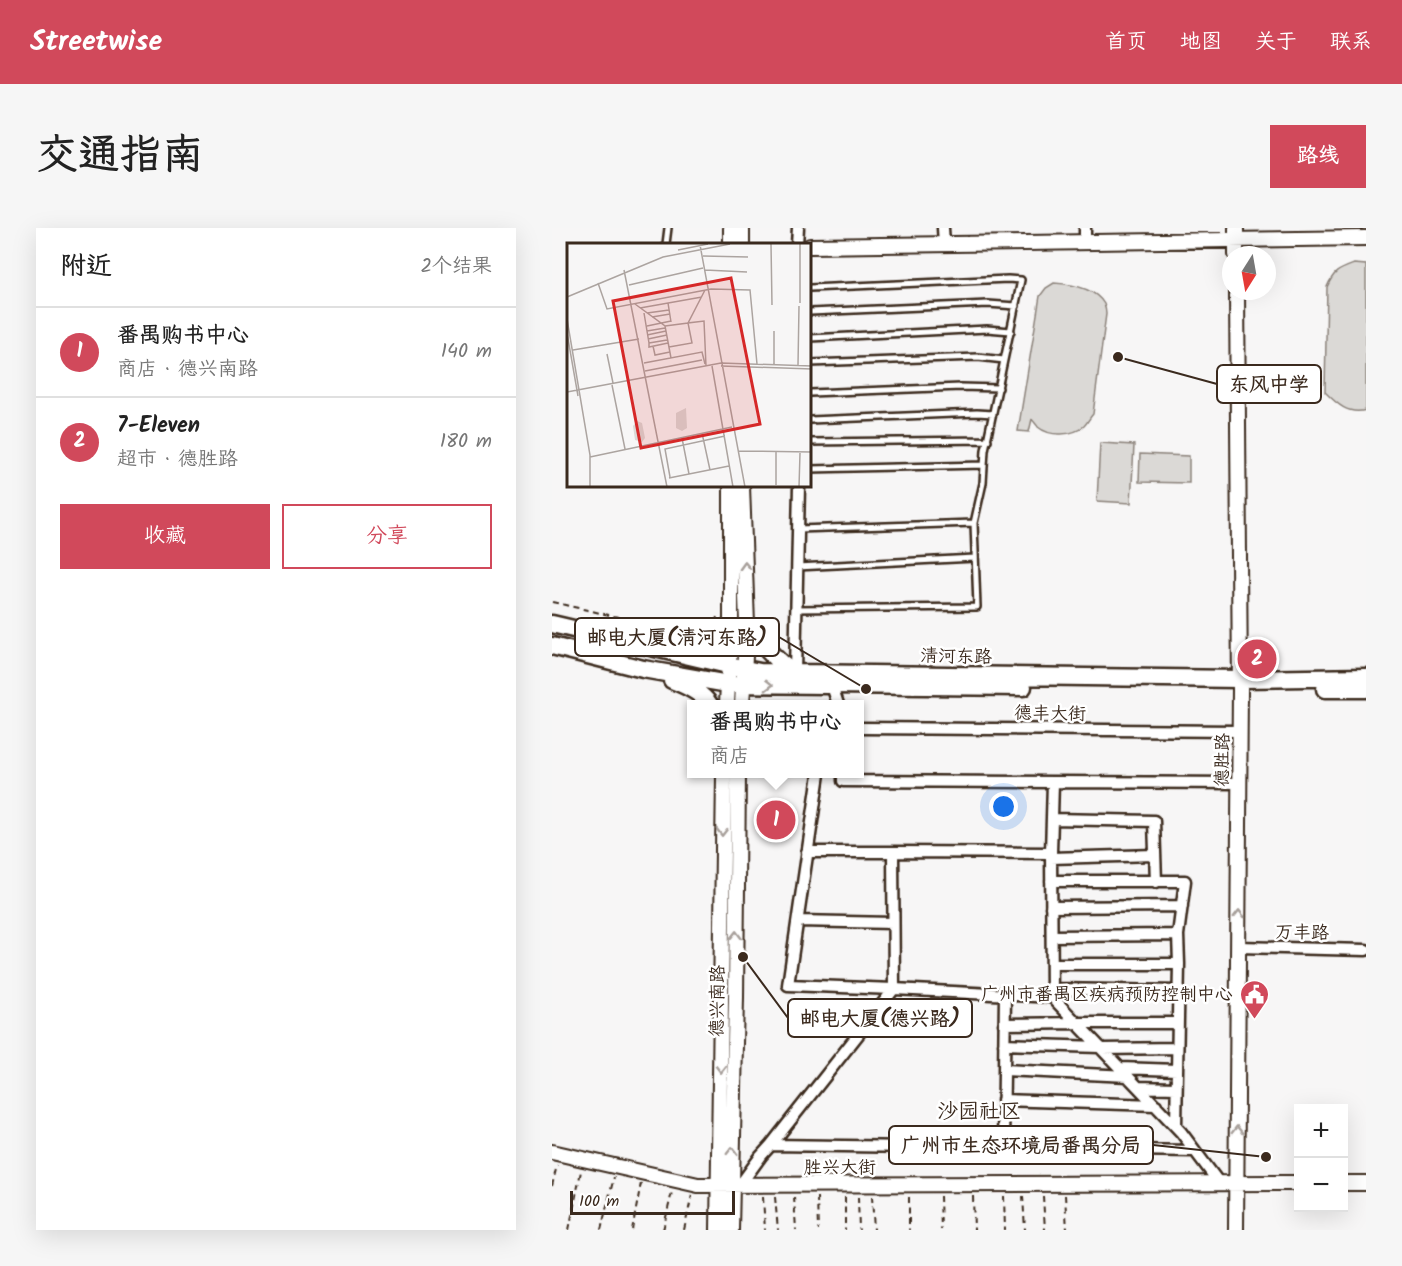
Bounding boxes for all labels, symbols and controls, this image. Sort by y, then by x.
text: Streetwise [30,20,162,65]
text: 首页 [1105,26,1147,59]
text: 地图 [1180,26,1222,59]
text: 关于 [1255,26,1297,59]
text: 联系 [1330,26,1372,59]
text: 交通指南 [36,123,204,190]
button: 路线 [1270,125,1366,188]
inset map [567,243,812,488]
text: 附近 [60,246,112,288]
north arrow [1222,246,1276,300]
text: 2个结果 [420,251,492,283]
text: 番禺购书中心 [117,319,249,354]
text: 1 [76,336,83,368]
text: 140 m [441,336,492,368]
text: 商店 · 德兴南路 [117,354,258,386]
callout: 东风中学 [1217,365,1321,403]
text: 东风中学 [1229,370,1309,402]
text: 7-Eleven [117,409,200,444]
text: 2 [74,426,85,458]
text: 180 m [440,426,492,458]
text: 超市 · 德胜路 [117,444,238,476]
button: 收藏 [60,504,270,569]
button: 分享 [282,504,492,569]
one-way arrow [739,561,752,570]
callout: 邮电大厦(清河东路) [575,618,779,656]
text: 邮电大厦(清河东路) [587,623,767,655]
pin: 2 [1238,636,1276,682]
street label: 清河东路 [920,642,992,673]
one-way arrow [765,679,774,691]
street label: 德丰大街 [1014,699,1086,730]
popup [687,700,864,778]
text: 番禺购书中心 [709,706,842,741]
street label: 德胜路 [1209,733,1238,787]
text: 商店 [709,741,749,773]
your location [989,792,1018,821]
pin: 1 [756,798,796,842]
one-way arrow [716,827,729,836]
one-way arrow [1232,909,1245,918]
street label: 万丰路 [1275,919,1329,948]
one-way arrow [730,930,743,939]
street label: 德兴南路 [703,965,734,1037]
public building icon: 广州市番禺区疾病预防控制中心 [1238,978,1270,1020]
place label: 广州市番禺区疾病预防控制中心 [981,981,1233,1010]
callout: 邮电大厦(德兴路) [788,999,972,1037]
text: 邮电大厦(德兴路) [800,1004,960,1036]
one-way arrow [715,1064,727,1073]
district label: 沙园社区 [937,1096,1021,1129]
map controls [1294,1104,1348,1212]
button: + [1294,1104,1348,1158]
one-way arrow [1231,1125,1243,1134]
callout: 广州市生态环境局番禺分局 [889,1126,1153,1164]
text: 广州市生态环境局番禺分局 [901,1131,1141,1163]
one-way arrow [726,1146,738,1155]
street label: 胜兴大街 [804,1154,876,1183]
button: − [1294,1158,1348,1212]
scale bar [570,1188,735,1216]
text: 100 m [579,1189,619,1214]

